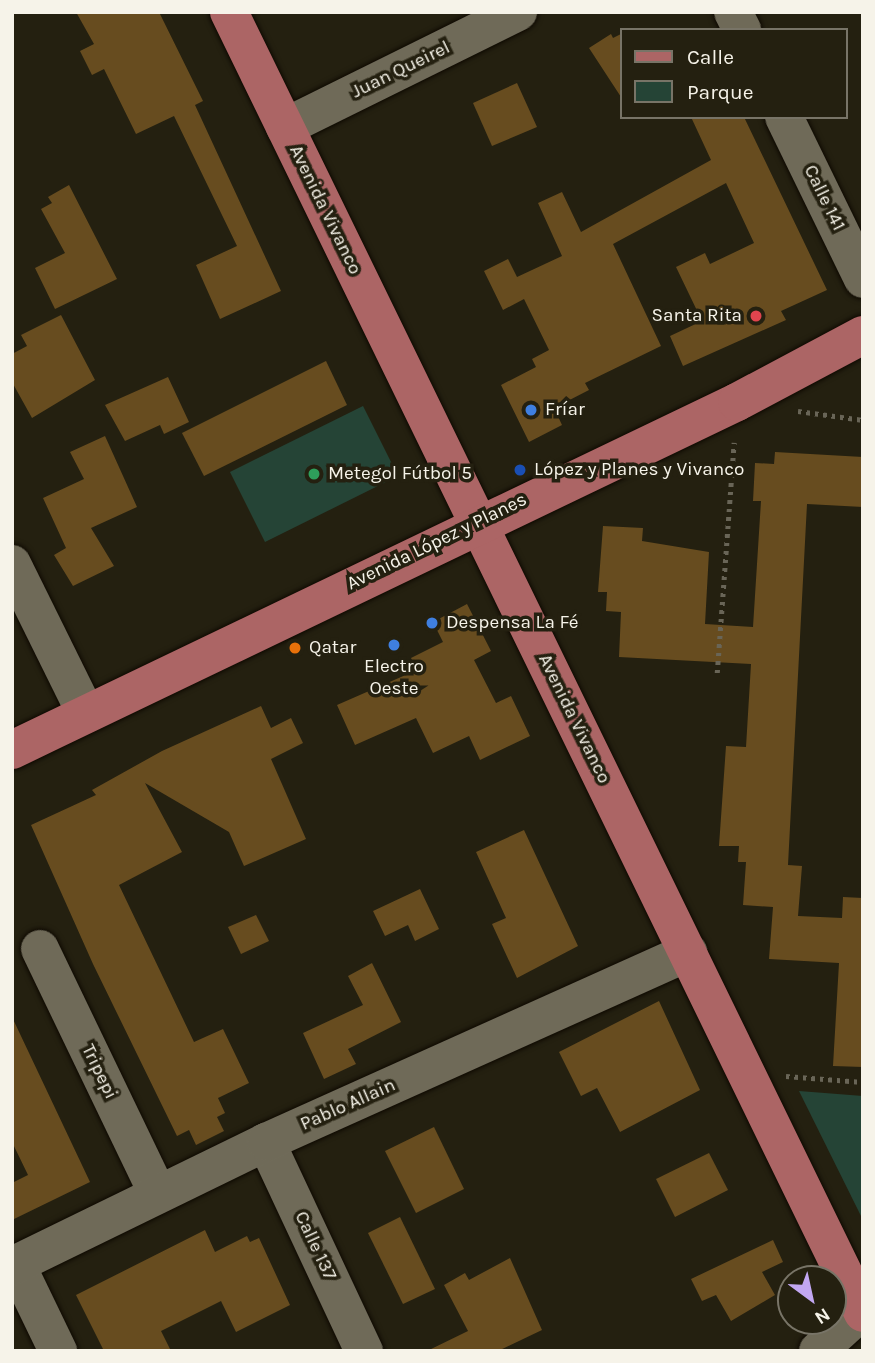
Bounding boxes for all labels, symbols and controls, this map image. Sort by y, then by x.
legend [620,28,847,119]
street label: Juan Queirel [348,36,454,104]
text: Calle [687,45,734,69]
text: Parque [687,80,754,104]
street label: Avenida Vivanco [284,142,366,278]
street label: Calle 141 [798,161,850,235]
place label: Santa Rita [652,305,742,327]
marker: Santa Rita [748,308,764,324]
place label: Fríar [545,399,585,421]
marker: Fríar [523,402,539,418]
place label: López y Planes y Vivanco [534,459,744,481]
marker: López y Planes y Vivanco [512,462,528,478]
place label: Metegol Fútbol 5 [328,463,472,485]
marker: Metegol Fútbol 5 [306,466,322,482]
street label: Avenida López y Planes [343,488,531,596]
place label: Despensa La Fé [446,612,579,634]
marker: Despensa La Fé [424,615,440,631]
place label: Qatar [309,637,356,659]
marker: Electro Oeste [386,637,402,653]
marker: Qatar [287,640,303,656]
street label: Avenida Vivanco [533,651,615,787]
place label: Electro Oeste [364,656,424,700]
street label: Tripepi [76,1041,122,1103]
street label: Pablo Allain [297,1074,399,1136]
street label: Calle 137 [289,1208,341,1284]
north arrow [777,1265,847,1335]
text: N [811,1303,834,1329]

